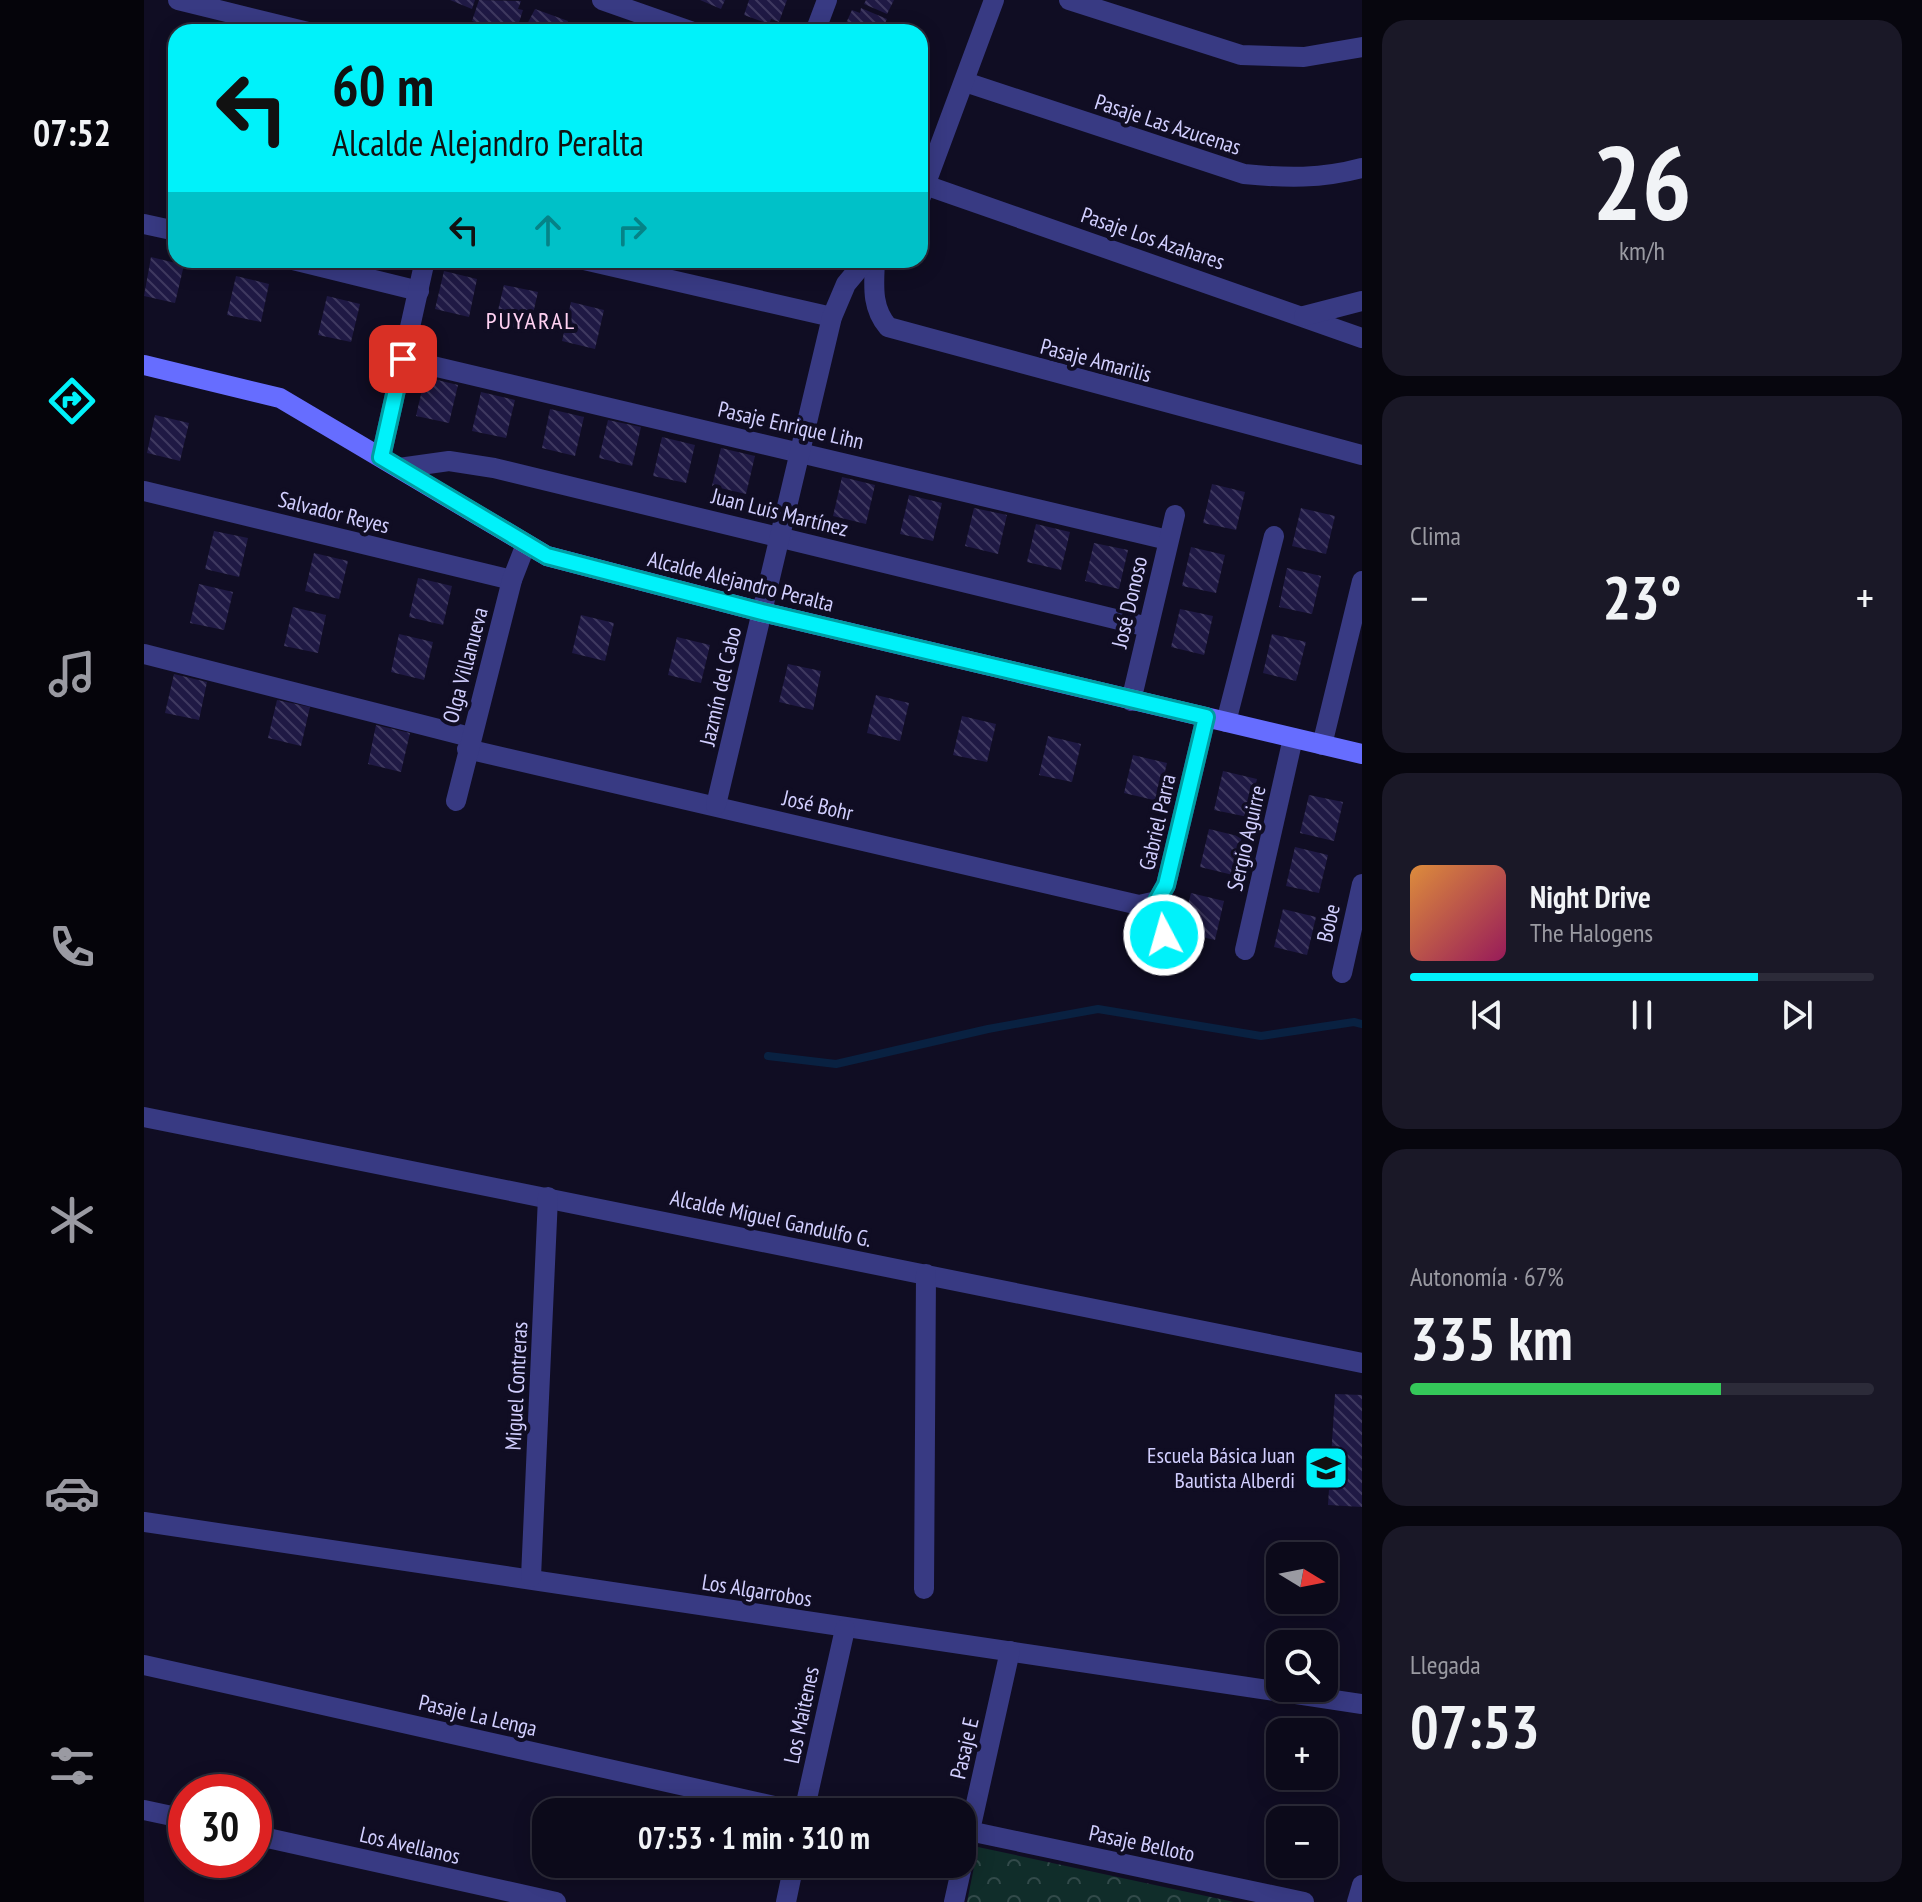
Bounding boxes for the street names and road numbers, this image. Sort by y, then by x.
street label: Pasaje Las Azucenas [1091,87,1245,161]
street label: Pasaje Los Azahares [1078,200,1228,276]
street label: Pasaje Amarilis [1037,332,1155,388]
street label: Pasaje Enrique Lihn [715,395,867,455]
street label: Juan Luis Martínez [708,481,851,543]
street label: Salvador Reyes [275,485,393,539]
street label: Alcalde Alejandro Peralta [645,544,837,618]
street label: José Donoso [1105,553,1153,652]
street label: Olga Villanueva [436,604,494,726]
street label: Jazmín del Cabo [692,624,747,749]
street label: Gabriel Parra [1132,771,1182,873]
street label: Sergio Aguirre [1220,782,1272,894]
street label: José Bohr [779,783,856,827]
street label: Bobe [1310,901,1346,945]
street label: Alcalde Miguel Gandulfo G. [668,1183,874,1253]
street label: Miguel Contreras [499,1321,533,1451]
street label: Los Algarrobos [700,1567,814,1613]
street label: Los Maitenes [777,1664,825,1766]
street label: Pasaje La Lenga [416,1688,540,1742]
street label: Pasaje E [943,1715,985,1781]
street label: Pasaje Belloto [1087,1818,1197,1868]
street label: Los Avellanos [357,1820,463,1870]

